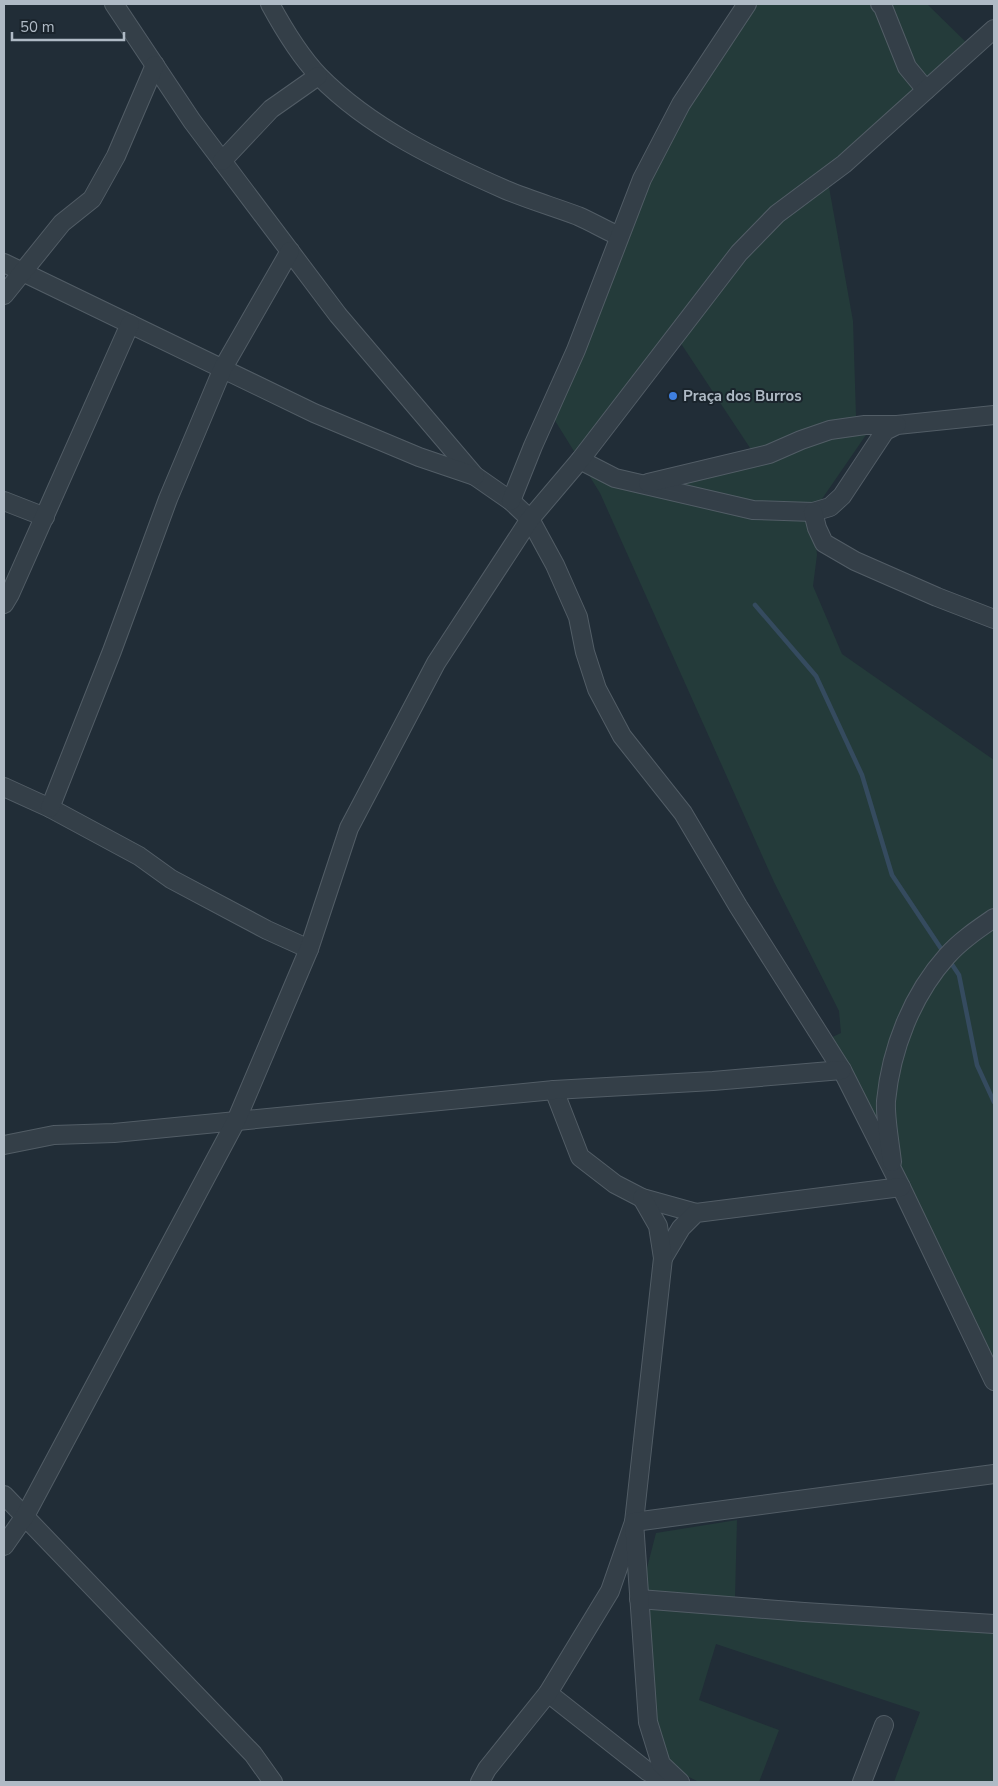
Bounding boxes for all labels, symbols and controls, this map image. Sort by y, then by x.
scale bar [12,10,125,42]
text: 50 m [20,17,55,37]
place label: Praça dos Burros [683,386,802,406]
marker: Praça dos Burros [667,390,679,402]

